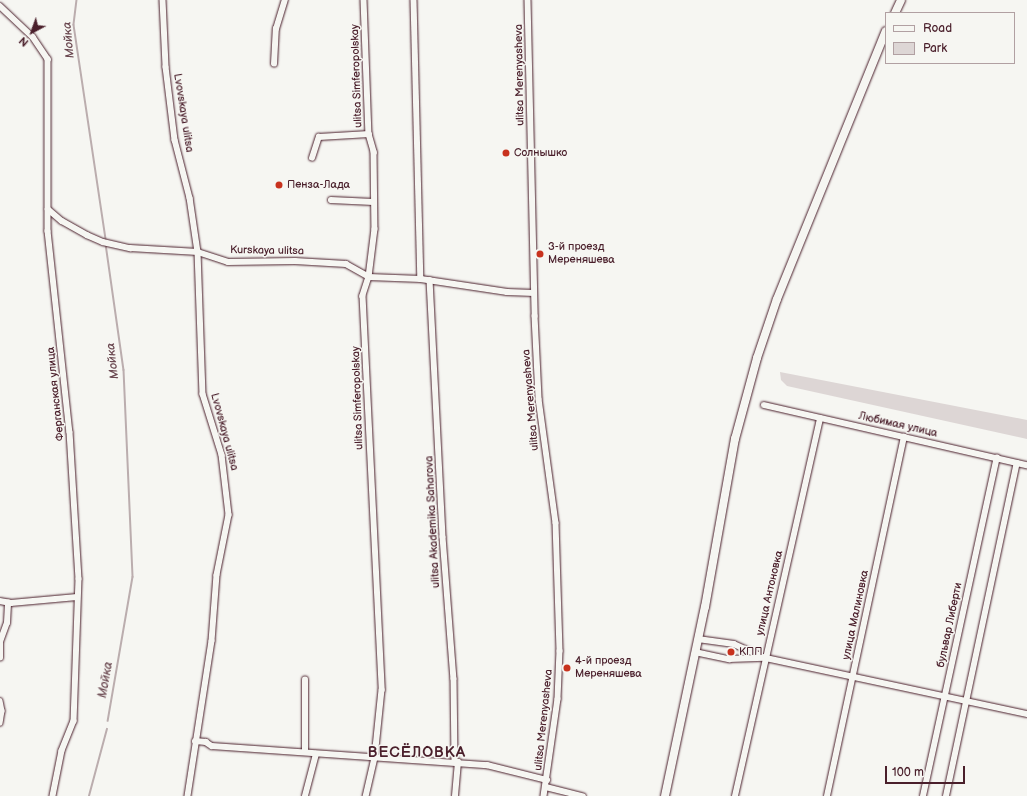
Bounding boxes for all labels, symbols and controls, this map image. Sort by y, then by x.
north arrow [12,12,52,52]
legend [885,12,1015,64]
water label: Мойка [60,21,78,59]
text: Road [923,21,952,36]
street label: ulitsa Simferopolskay [349,24,365,128]
street label: ulitsa Merenyasheva [513,24,527,126]
text: N [16,34,31,49]
text: Park [923,41,947,56]
street label: Lvovskaya ulitsa [170,73,196,153]
place label: Солнышко [514,146,567,160]
marker: Солнышко [501,148,511,158]
place label: Пенза-Лада [287,178,350,192]
marker: Пенза-Лада [274,180,284,190]
place label: 3-й проезд Мереняшева [548,241,615,267]
street label: Kurskaya ulitsa [230,244,304,258]
marker: 3-й проезд Мереняшева [535,249,545,259]
water label: Мойка [104,342,122,380]
street label: Ферганская улица [44,346,68,442]
street label: ulitsa Simferopolskay [350,346,366,450]
street label: ulitsa Merenyasheva [520,349,542,451]
street label: Lvovskaya ulitsa [207,392,241,472]
street label: Любимая улица [857,410,939,440]
street label: ulitsa Akademika Saharova [423,455,443,589]
street label: улица Антоновка [754,549,786,637]
street label: улица Малиновка [840,569,872,661]
street label: бульвар Либерти [935,581,965,669]
place label: КПП [739,645,763,659]
marker: КПП [726,647,736,657]
place label: 4-й проезд Мереняшева [575,655,642,681]
water label: Мойка [96,661,116,699]
marker: 4-й проезд Мереняшева [562,663,572,673]
street label: ulitsa Merenyasheva [532,669,556,771]
district label: ВЕСЁЛОВКА [368,744,466,762]
scale bar [887,758,967,784]
text: 100 m [892,765,924,780]

